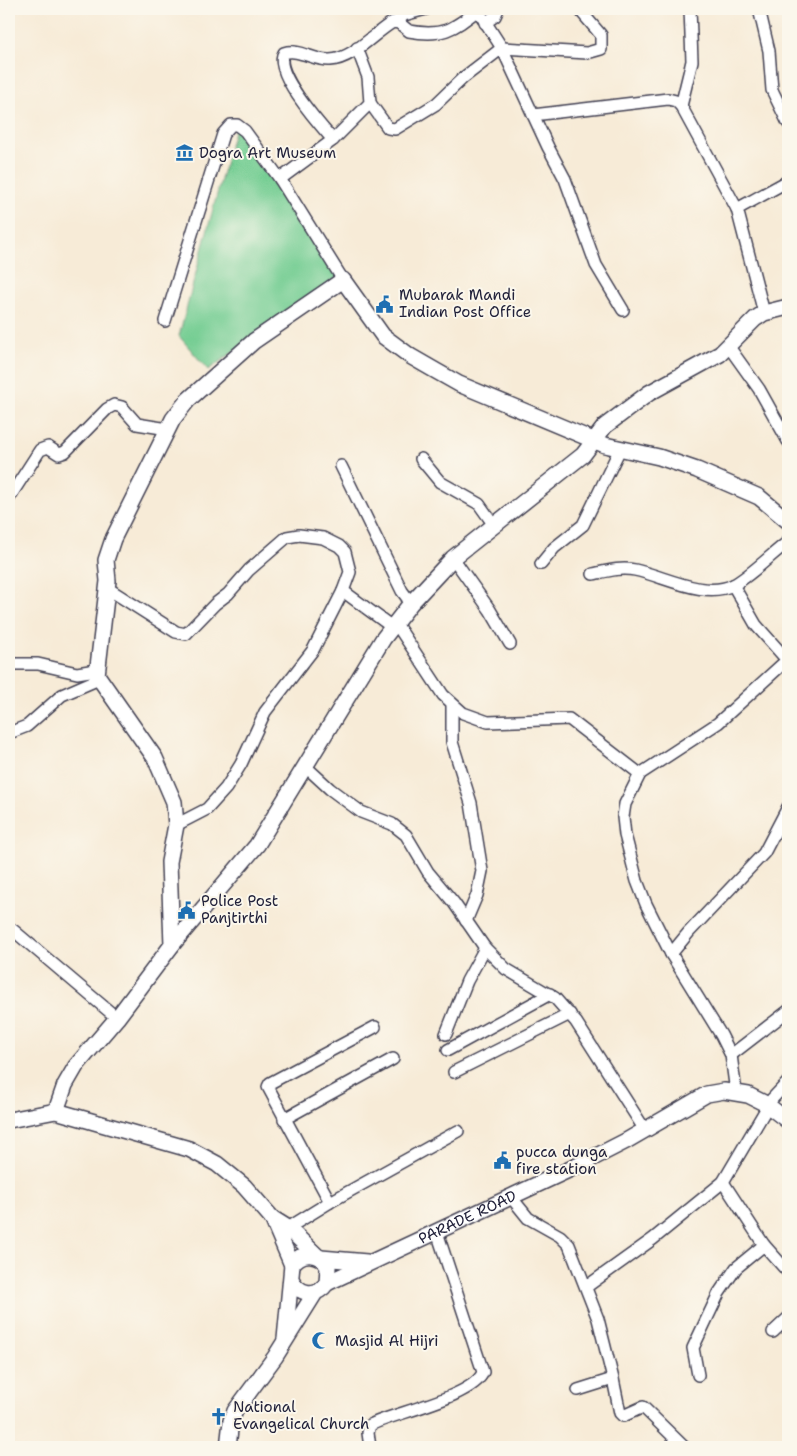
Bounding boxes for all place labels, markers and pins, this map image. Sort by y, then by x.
museum icon: Dogra Art Museum [175,143,195,163]
place label: Dogra Art Museum [199,143,336,163]
place label: Mubarak Mandi Indian Post Office [399,285,531,322]
public building icon: Mubarak Mandi Indian Post Office [375,294,395,314]
place label: Police Post Panjtirthi [201,891,278,928]
public building icon: Police Post Panjtirthi [177,900,197,920]
place label: pucca dunga fire station [516,1142,608,1179]
public building icon: pucca dunga fire station [492,1151,512,1171]
mosque icon: Masjid Al Hijri [311,1331,331,1351]
place label: Masjid Al Hijri [335,1331,439,1351]
place label: National Evangelical Church [233,1397,369,1434]
church icon: National Evangelical Church [209,1406,229,1426]

